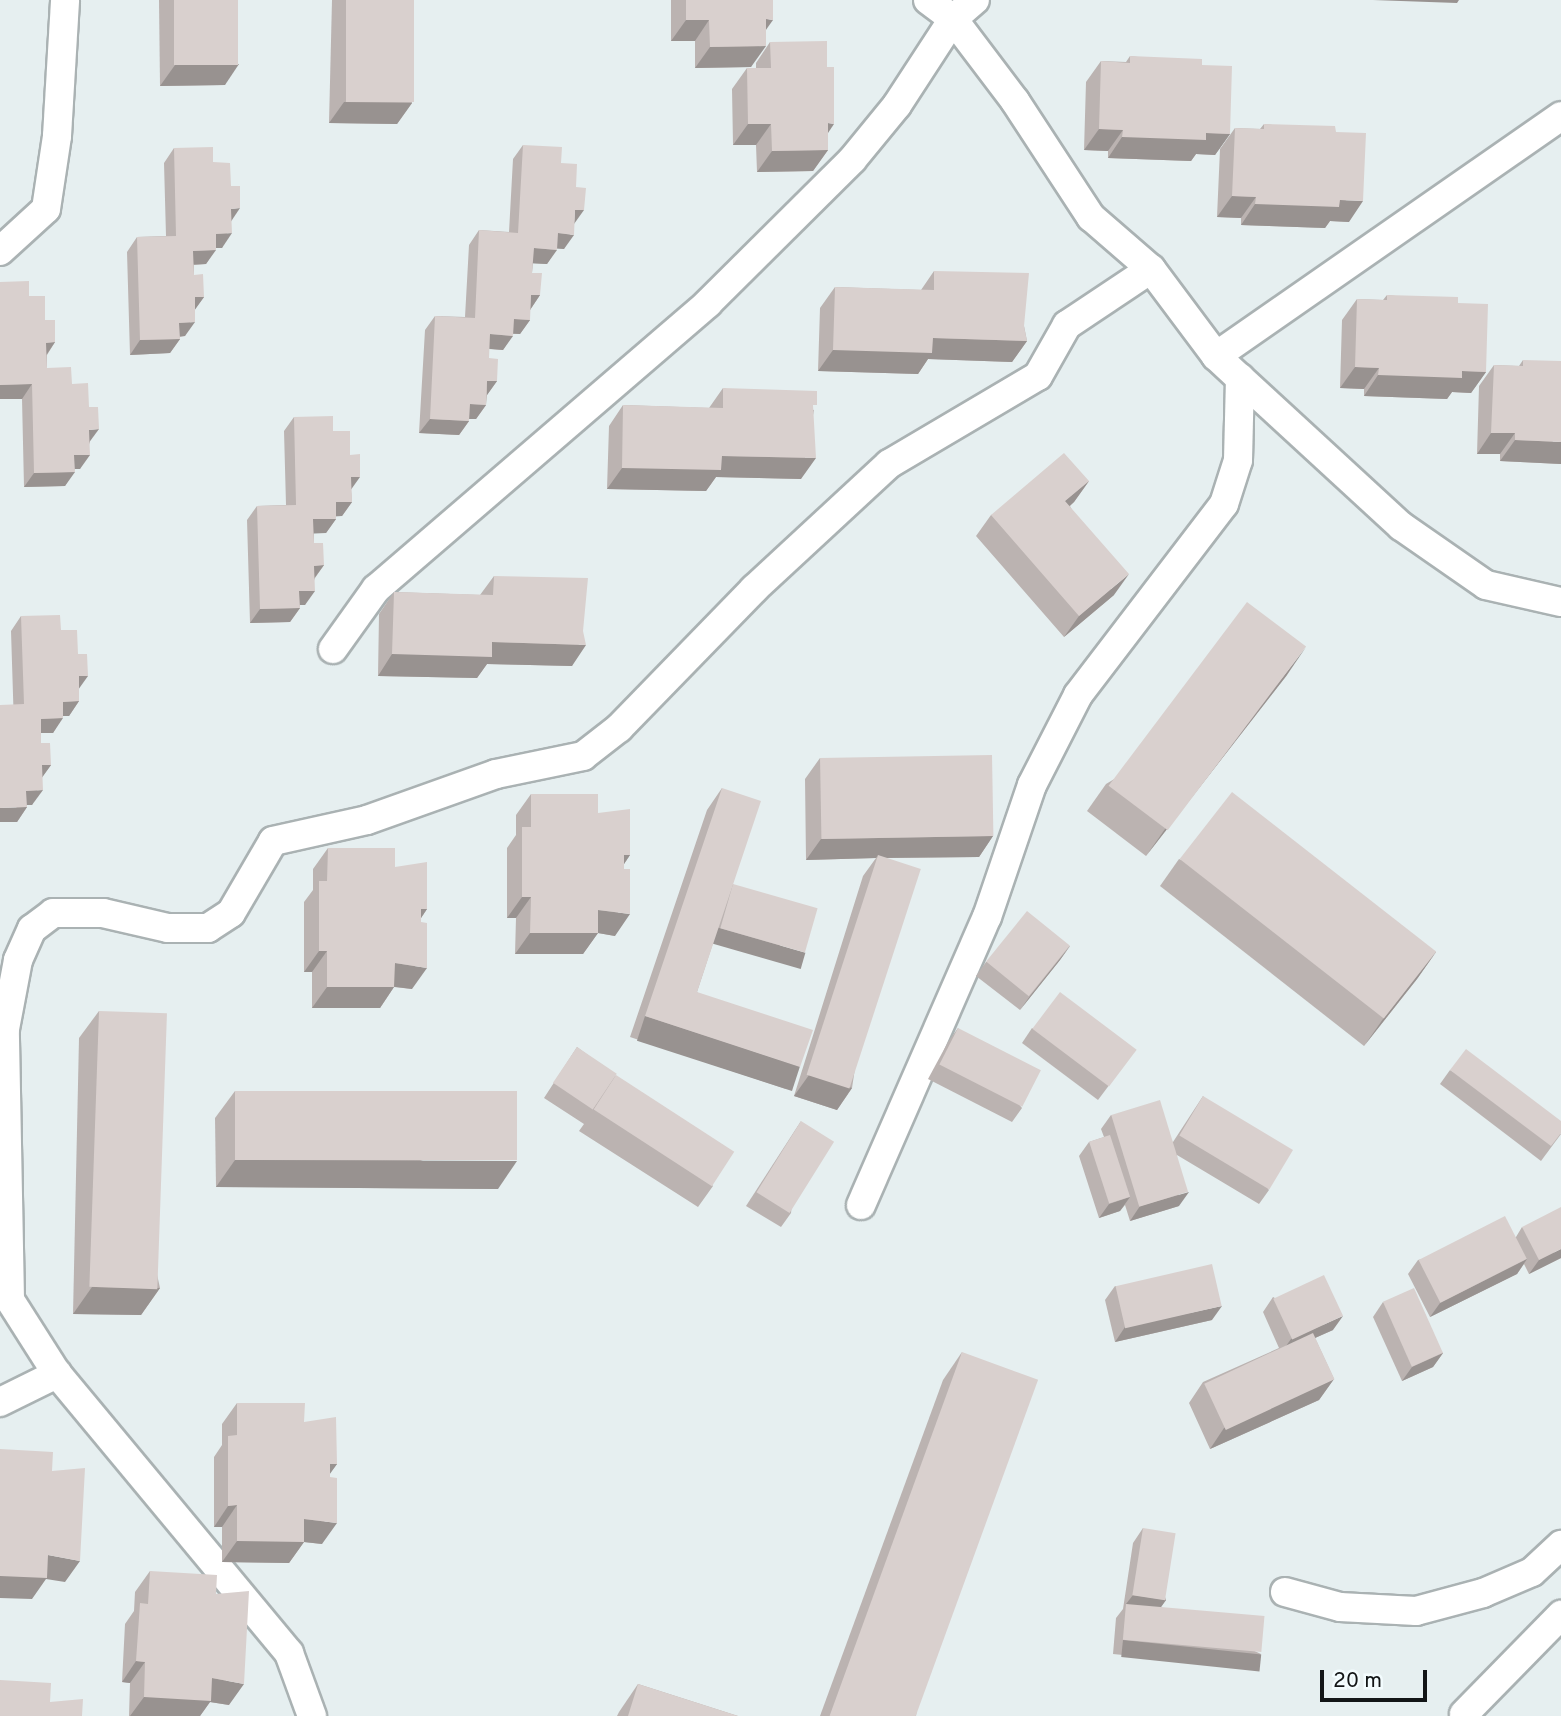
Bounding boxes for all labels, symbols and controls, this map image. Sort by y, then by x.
scale bar [1323,1656,1430,1700]
text: 20 m [1333,1668,1382,1695]

